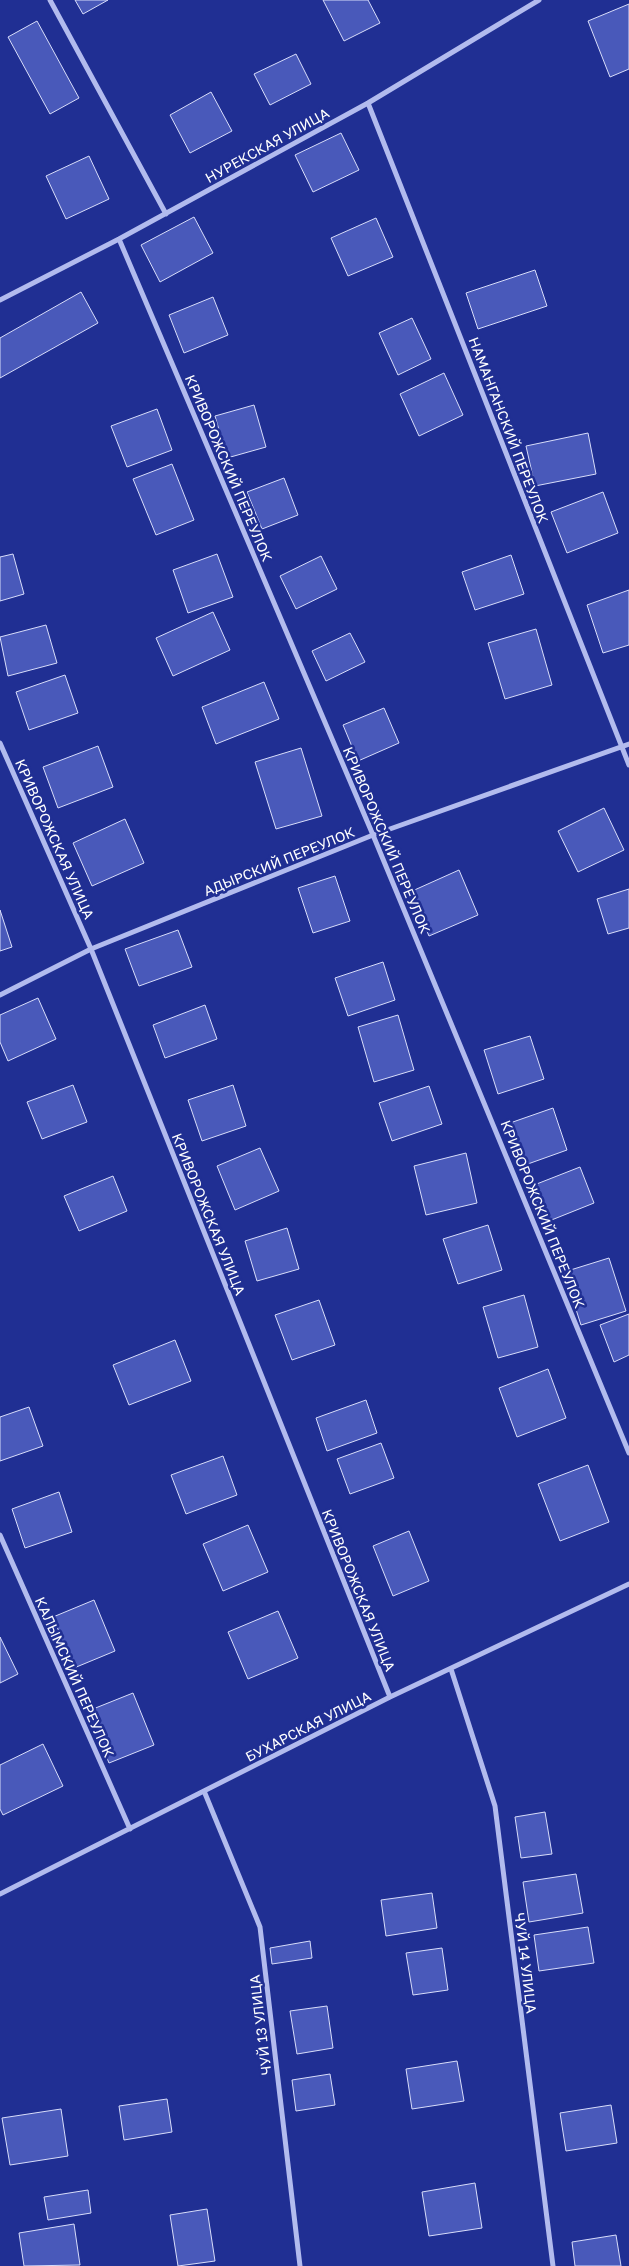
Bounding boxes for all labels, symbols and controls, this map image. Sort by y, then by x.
street label: НУРЕКСКАЯ УЛИЦА [202,104,332,186]
street label: НАМАНГАНСКИЙ ПЕРЕУЛОК [466,334,553,526]
street label: КРИВОРОЖСКИЙ ПЕРЕУЛОК [182,372,276,564]
street label: КРИВОРОЖСКИЙ ПЕРЕУЛОК [340,744,434,936]
street label: КРИВОРОЖСКАЯ УЛИЦА [12,756,98,922]
street label: АДЫРСКИЙ ПЕРЕУЛОК [201,823,357,899]
street label: КРИВОРОЖСКИЙ ПЕРЕУЛОК [497,1117,589,1311]
street label: КРИВОРОЖСКАЯ УЛИЦА [169,1130,250,1298]
street label: КРИВОРОЖСКАЯ УЛИЦА [319,1506,400,1674]
street label: КАЛЫМСКИЙ ПЕРЕУЛОК [32,1594,118,1760]
street label: БУХАРСКАЯ УЛИЦА [242,1687,374,1765]
street label: ЧУЙ 14 УЛИЦА [511,1912,541,2015]
street label: ЧУЙ 13 УЛИЦА [245,1973,275,2076]

